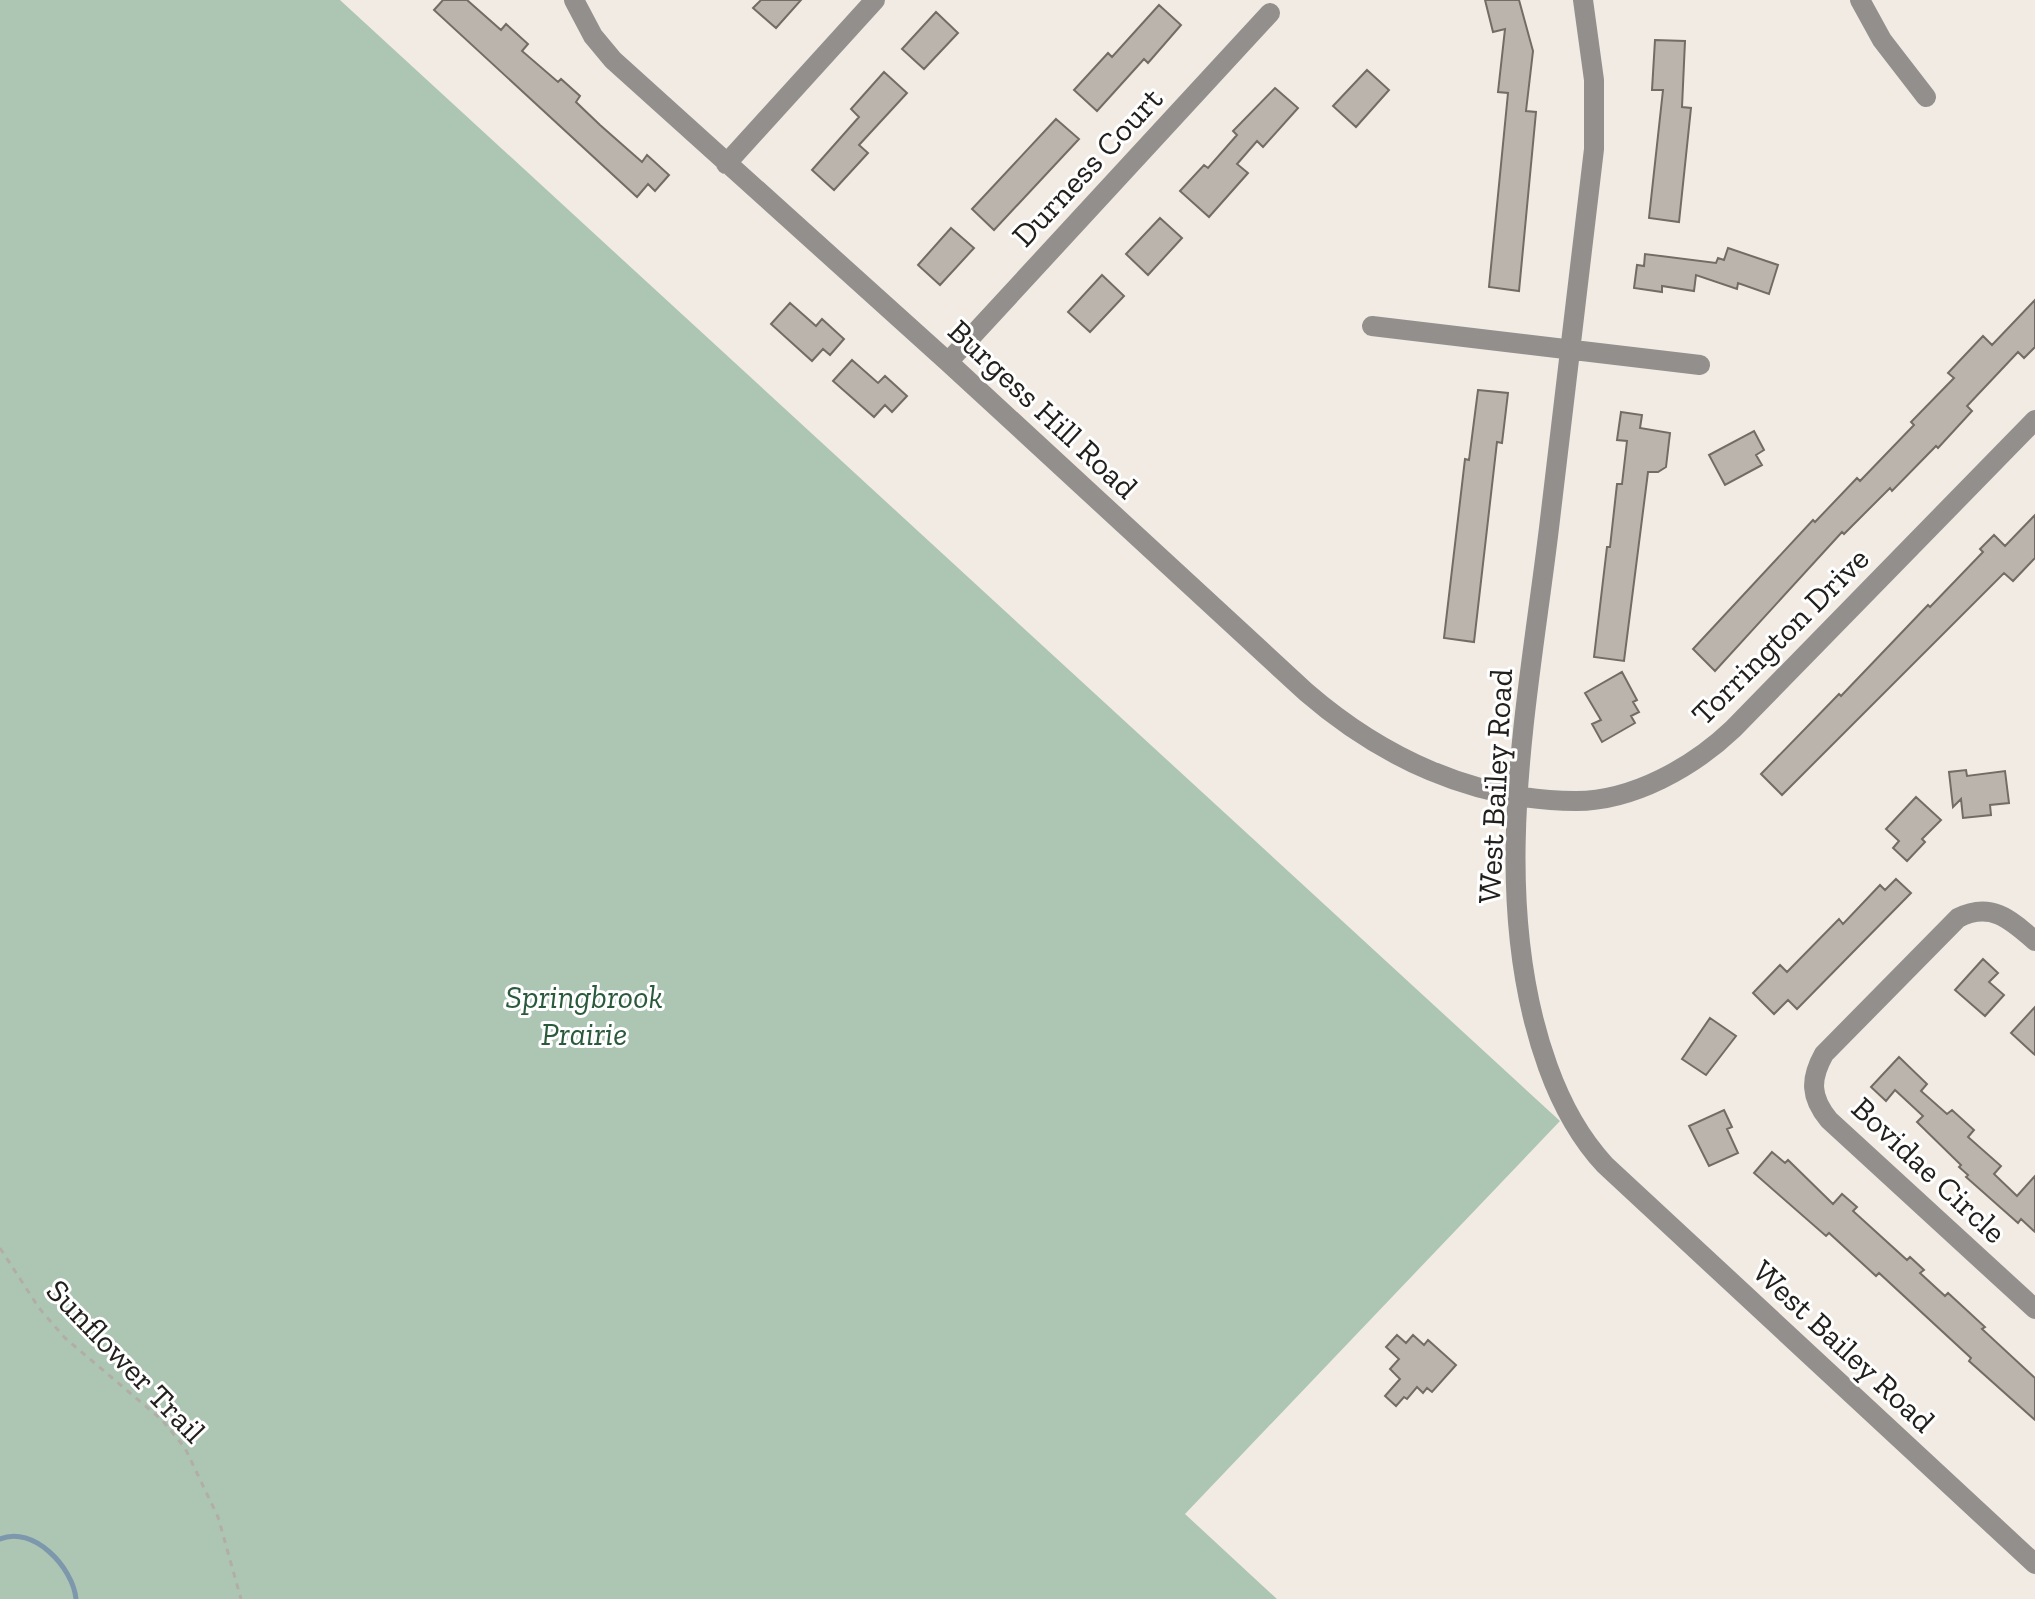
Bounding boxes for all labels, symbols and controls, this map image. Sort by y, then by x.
street label: Durness Court [1004,80,1170,254]
street label: Burgess Hill Road [941,312,1146,507]
street label: Torrington Drive [1683,539,1877,733]
street label: West Bailey Road [1470,667,1520,904]
park label: Springbrook Prairie [505,978,663,1053]
street label: Bovidae Circle [1844,1089,2014,1251]
street label: West Bailey Road [1745,1252,1943,1440]
street label: Sunflower Trail [39,1271,213,1451]

